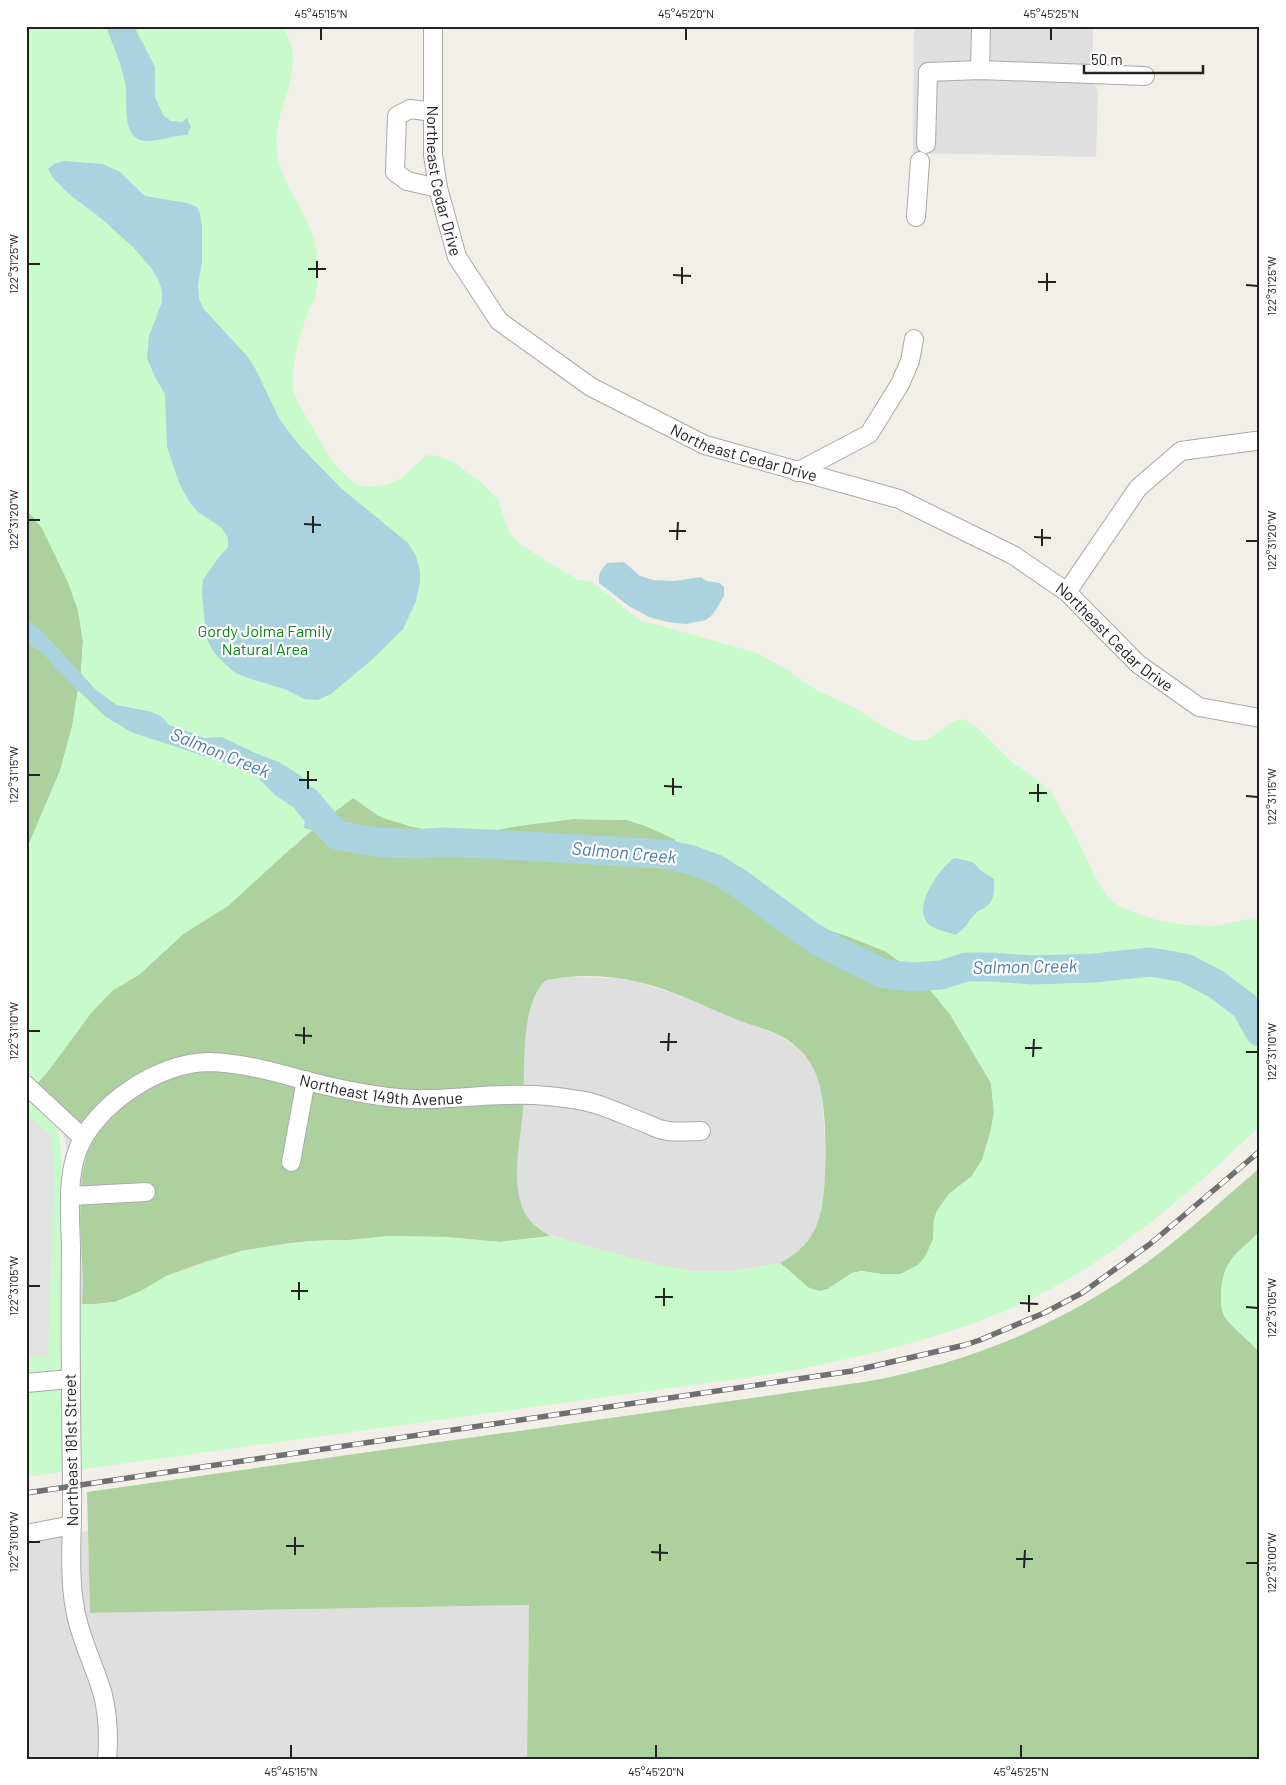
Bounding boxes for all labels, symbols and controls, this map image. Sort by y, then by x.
text: 45°45'15"N [294,6,348,20]
text: 45°45'20"N [658,6,714,20]
text: 45°45'25"N [1023,6,1079,20]
scale bar [1084,42,1202,74]
text: 50 m [1091,50,1123,68]
street label: Northeast Cedar Drive [424,105,466,258]
text: 122°31'25"W [6,234,20,294]
text: 122°31'25"W [1264,256,1278,316]
street label: Northeast Cedar Drive [668,419,819,485]
text: 122°31'20"W [6,489,20,550]
text: 122°31'20"W [1264,510,1278,571]
street label: Northeast Cedar Drive [1053,577,1177,695]
park label: Gordy Jolma Family Natural Area [198,621,333,658]
water label: Salmon Creek [168,722,273,782]
text: 122°31'15"W [6,746,20,804]
text: 122°31'15"W [1264,768,1278,826]
water label: Salmon Creek [571,836,677,868]
water label: Salmon Creek [972,954,1078,978]
text: 122°31'10"W [6,1001,20,1060]
text: 122°31'10"W [1264,1022,1278,1081]
street label: Northeast 149th Avenue [298,1070,463,1108]
text: 122°31'05"W [6,1255,20,1316]
text: 122°31'05"W [1264,1277,1278,1338]
street label: Northeast 181st Street [60,1373,81,1527]
text: 122°31'00"W [6,1511,20,1572]
text: 122°31'00"W [1264,1532,1278,1593]
text: 45°45'15"N [264,1764,318,1778]
text: 45°45'20"N [628,1764,684,1778]
text: 45°45'25"N [993,1764,1049,1778]

